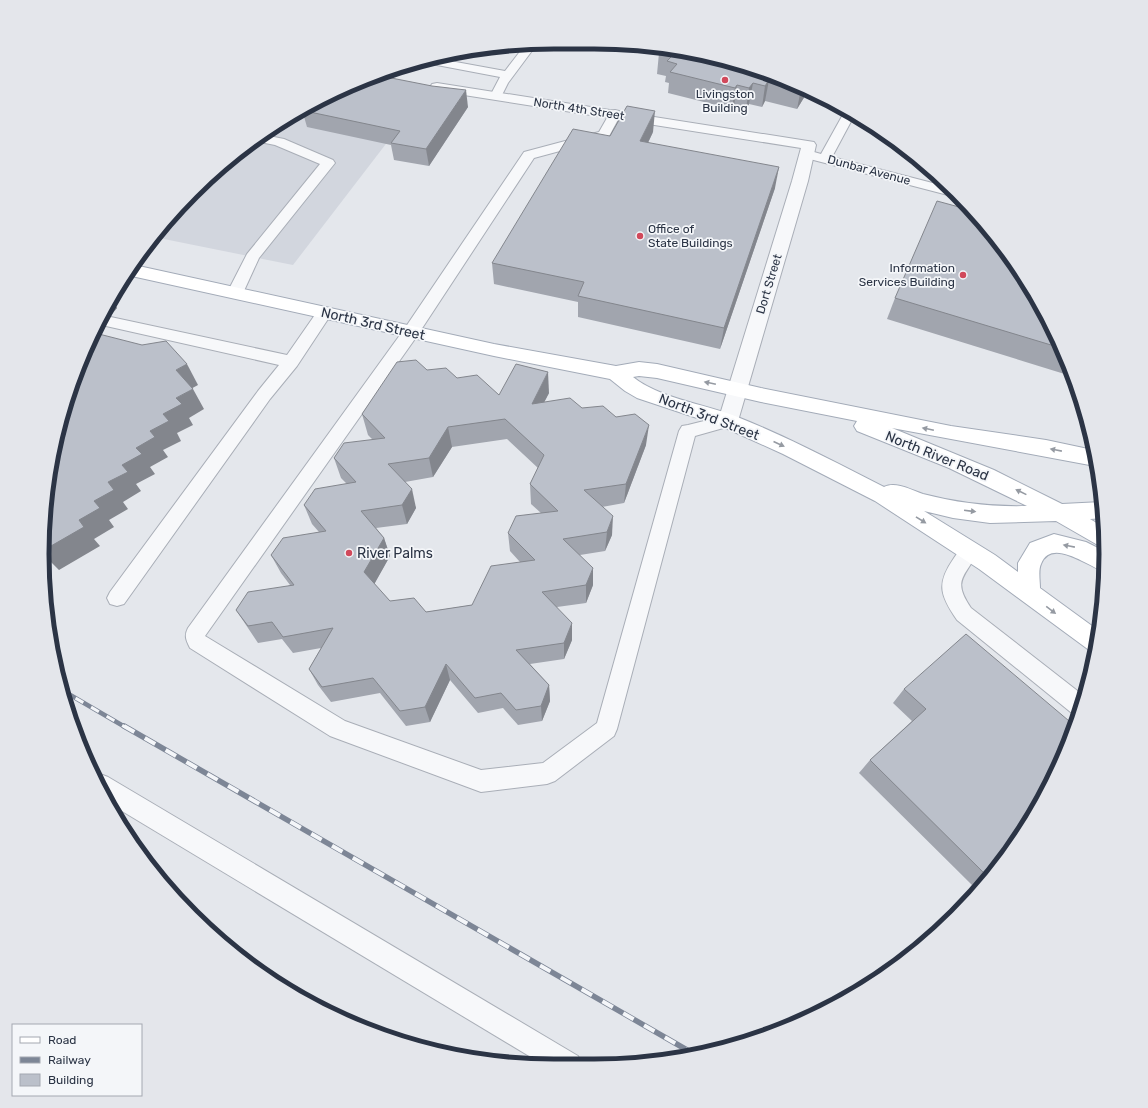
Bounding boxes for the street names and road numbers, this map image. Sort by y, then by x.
street label: North 4th Street [533,95,626,123]
street label: Dunbar Avenue [826,152,912,188]
street label: Dort Street [753,252,785,316]
street label: North 3rd Street [319,304,427,344]
street label: North 3rd Street [656,390,762,444]
street label: North River Road [883,428,991,484]

